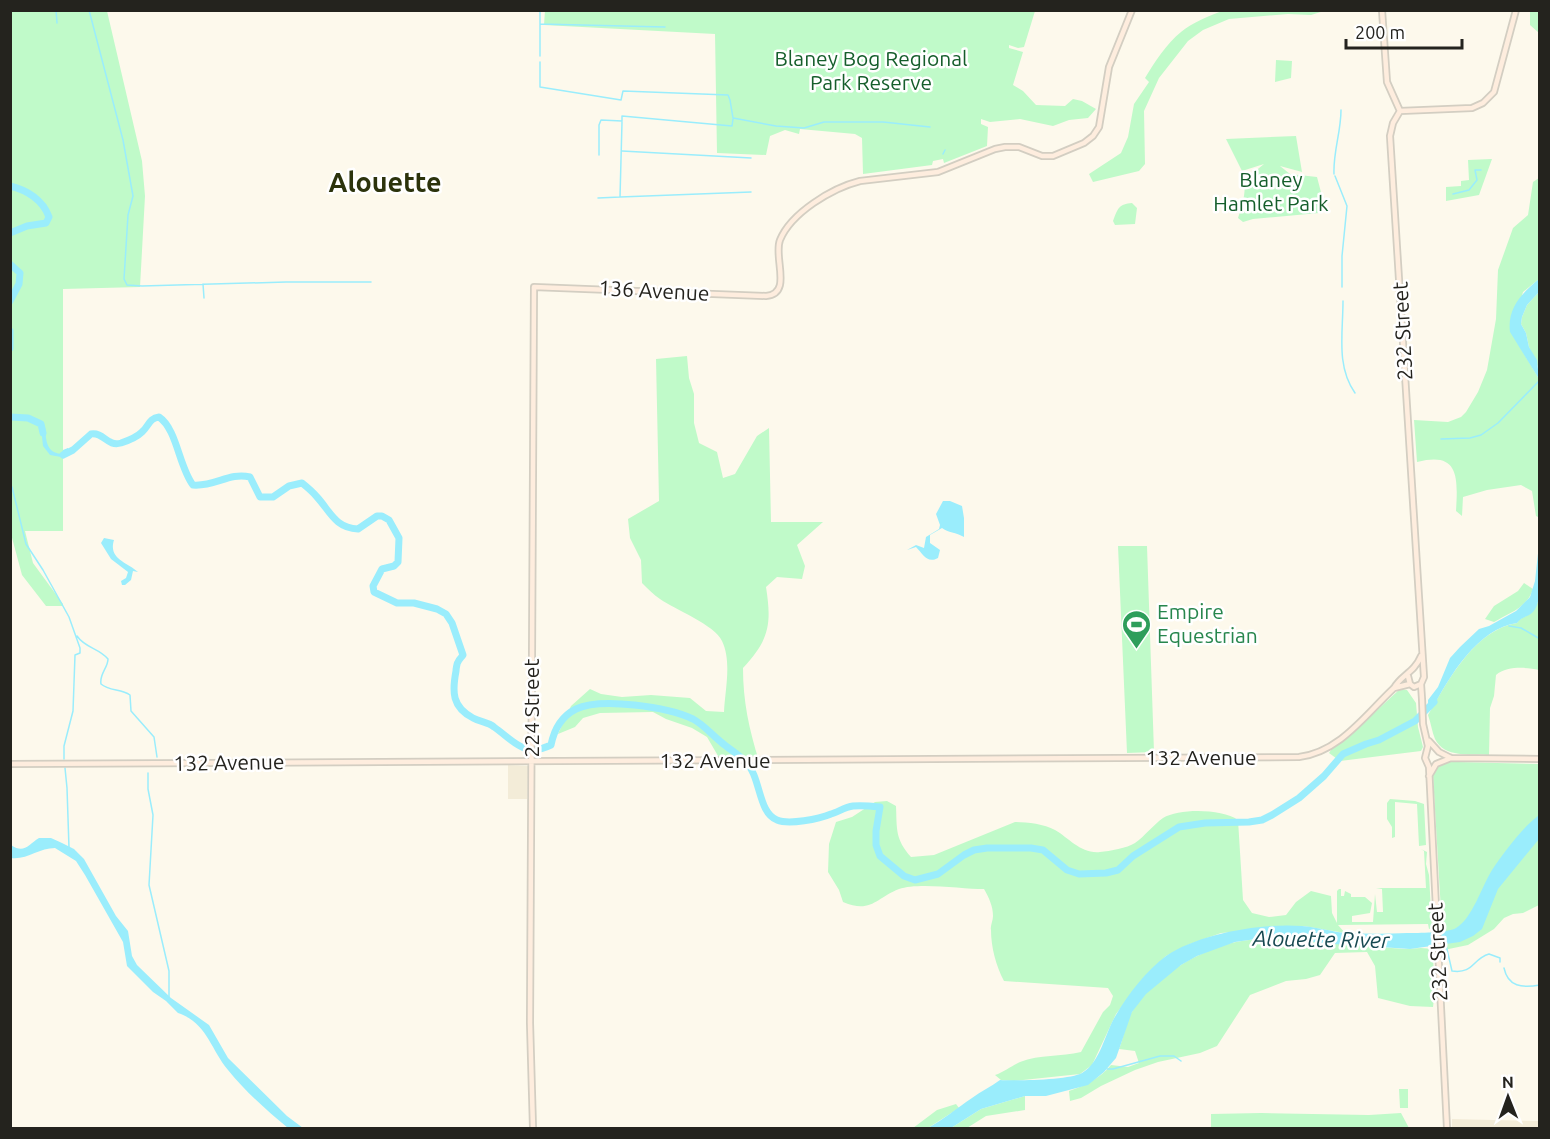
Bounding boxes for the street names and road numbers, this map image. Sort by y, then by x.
street label: 136 Avenue [598,275,710,305]
street label: 232 Street [1387,281,1417,381]
street label: 224 Street [519,659,543,757]
street label: 132 Avenue [1145,745,1257,769]
street label: 132 Avenue [659,748,771,772]
street label: 132 Avenue [173,749,285,775]
street label: 232 Street [1422,902,1452,1002]

